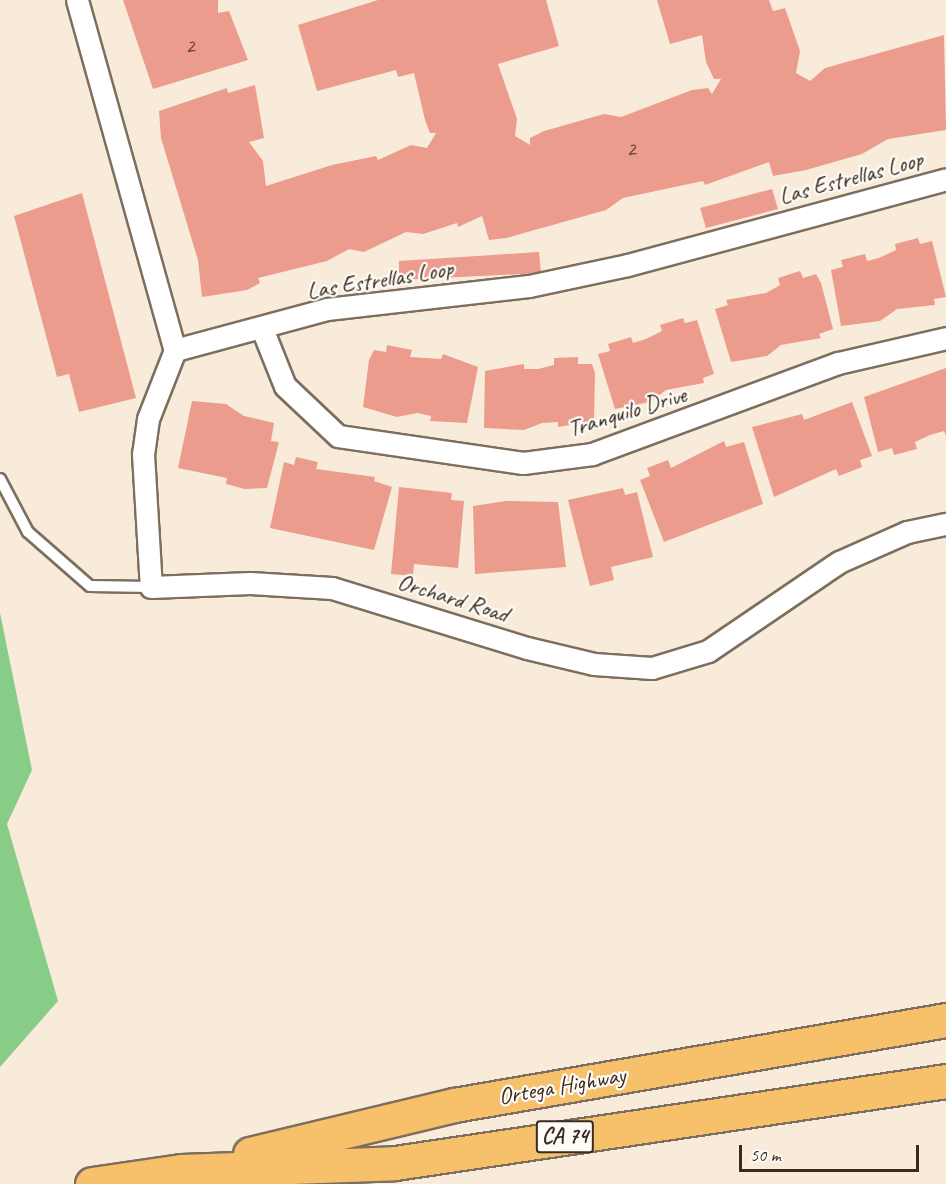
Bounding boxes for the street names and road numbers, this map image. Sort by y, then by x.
street label: Las Estrellas Loop [776,145,926,211]
street label: Las Estrellas Loop [305,254,455,306]
street label: Tranquilo Drive [564,380,690,444]
street label: Orchard Road [394,568,512,628]
street label: Ortega Highway [496,1061,628,1111]
road number: CA 74 [535,1118,595,1156]

